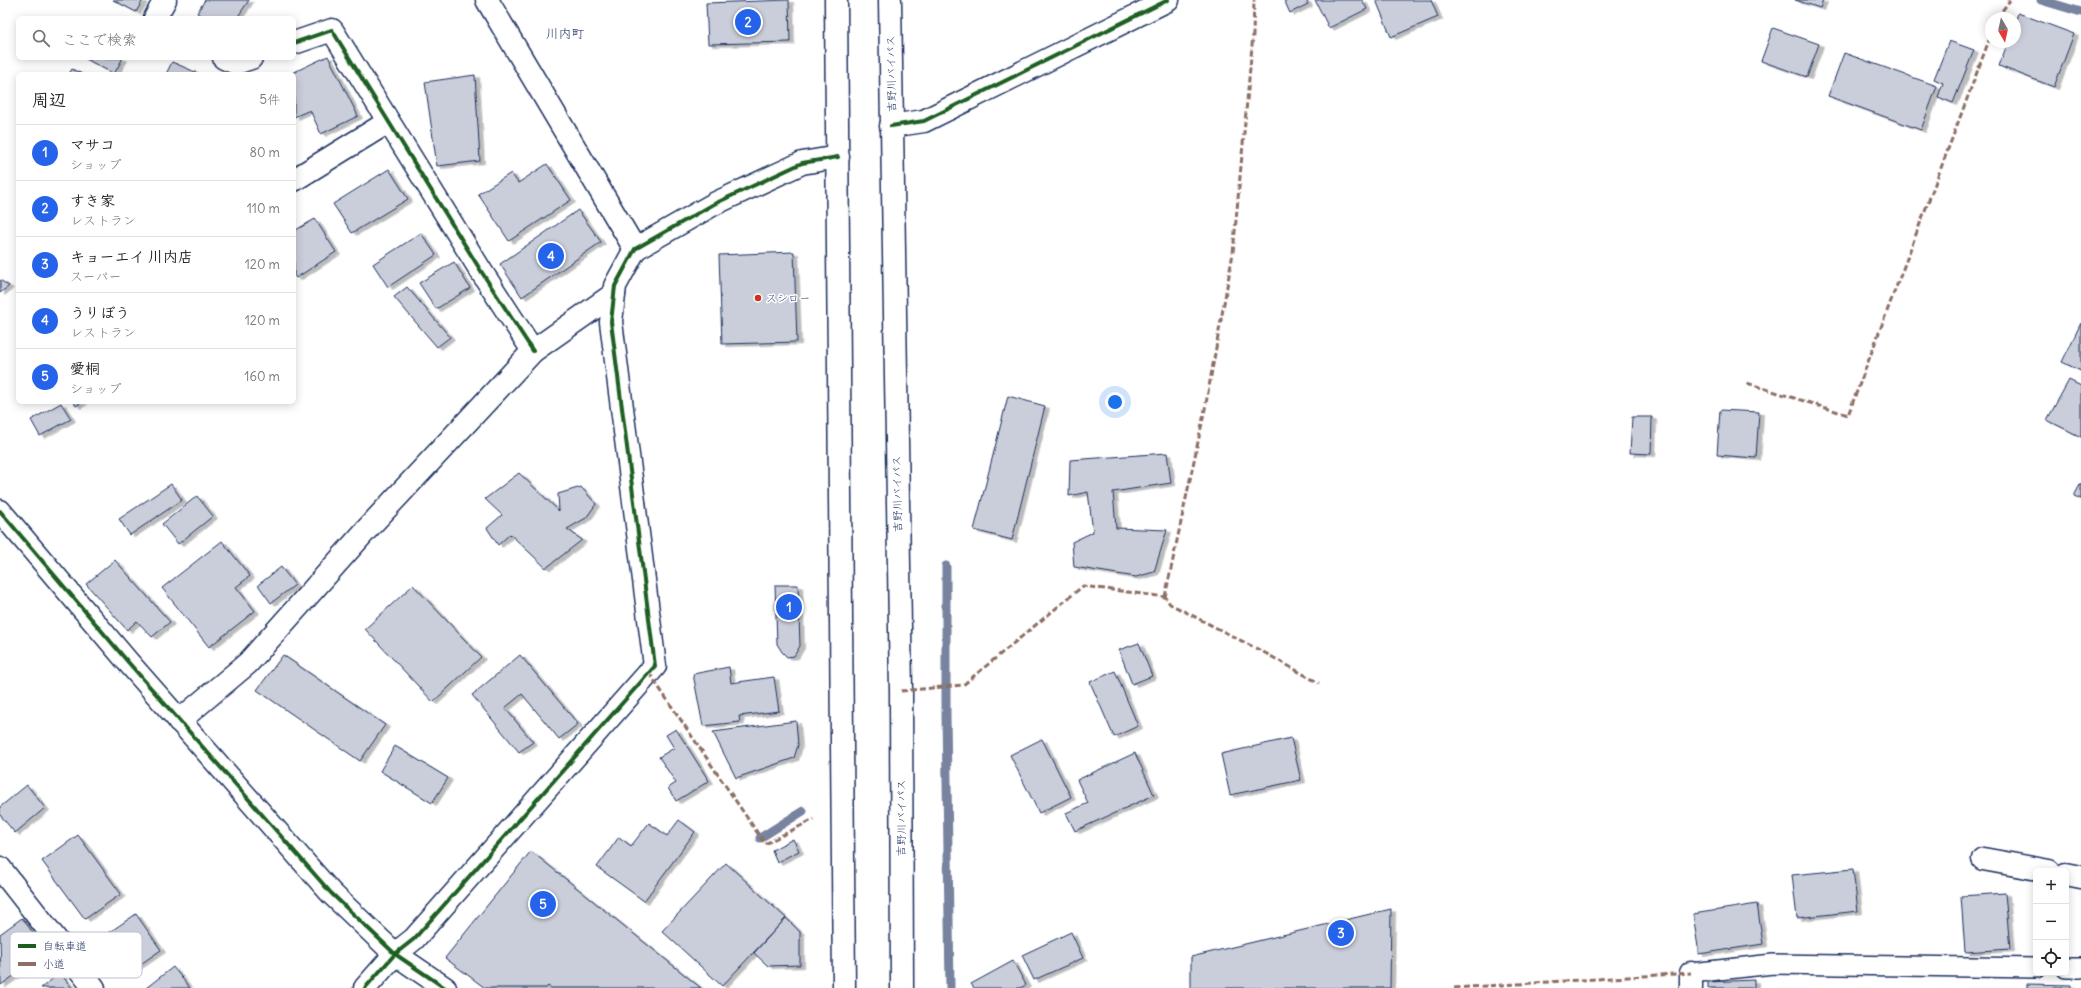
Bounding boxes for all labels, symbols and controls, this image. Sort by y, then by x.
pin: 2 [735,7,761,37]
north arrow [1985,12,2021,48]
search box [16,16,296,60]
district label: 川内町 [545,25,585,42]
icon: search [30,27,52,49]
text: ここで検索 [62,30,137,49]
street label: 吉野川バイパス [883,35,899,113]
text: 周辺 [32,89,66,111]
text: 5件 [260,91,280,108]
text: マサコ [70,135,115,154]
text: 1 [42,144,48,161]
text: 80 m [249,144,280,161]
text: ショップ [70,156,121,173]
text: すき家 [70,191,115,210]
text: 2 [41,200,49,217]
text: 110 m [247,200,280,217]
text: レストラン [70,212,136,229]
pin: 4 [538,241,564,271]
text: キョーエイ 川内店 [70,247,193,266]
text: 3 [41,256,49,273]
text: 120 m [245,256,280,273]
text: スーパー [70,268,121,285]
place label: スシロー [766,291,810,305]
marker: スシロー [753,293,763,303]
text: うりぼう [70,303,130,322]
text: 4 [41,312,49,329]
text: 120 m [245,312,280,329]
text: レストラン [70,324,136,341]
text: 愛桐 [70,359,100,378]
text: 5 [41,368,49,385]
text: 160 m [244,368,280,385]
text: ショップ [70,380,121,397]
your location [1105,392,1125,412]
street label: 吉野川バイパス [889,455,905,533]
pin: 1 [776,592,802,622]
street label: 吉野川バイパス [894,780,908,856]
map controls [2033,868,2069,976]
button: + [2033,868,2069,904]
pin: 5 [530,889,556,919]
button: − [2033,904,2069,940]
pin: 3 [1328,918,1354,948]
legend [10,932,142,978]
text: 自転車道 [43,939,87,953]
button: locate [2033,940,2069,976]
text: 小道 [43,957,65,971]

